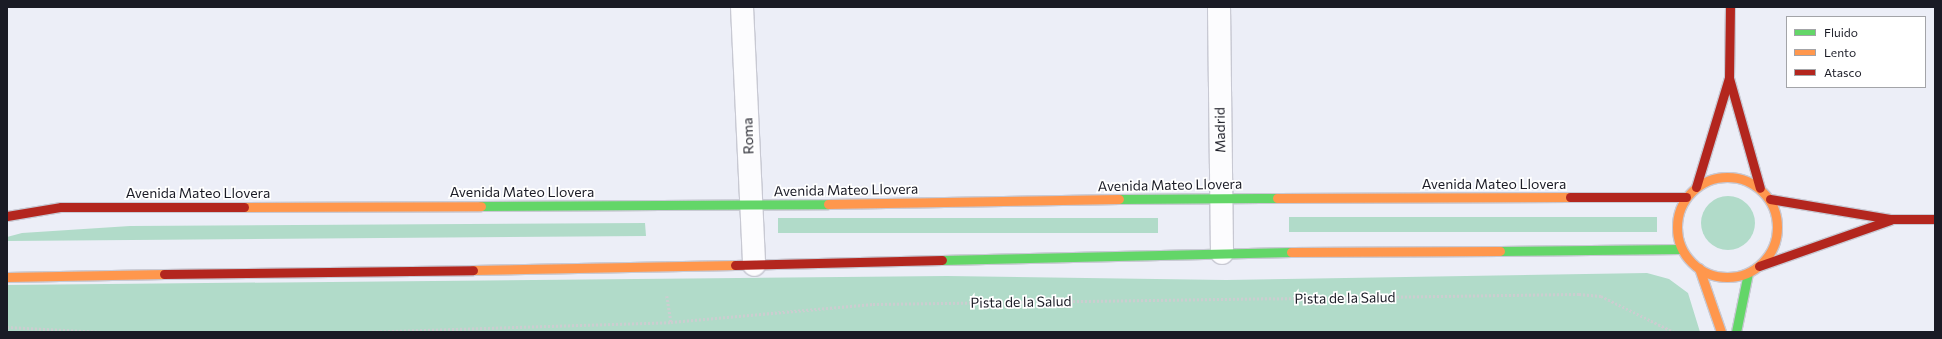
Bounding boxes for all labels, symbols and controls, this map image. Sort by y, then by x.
legend [1786,16,1926,88]
text: Fluido [1824,25,1858,39]
text: Lento [1824,45,1856,59]
text: Atasco [1824,65,1862,79]
street label: Madrid [1211,107,1229,153]
street label: Roma [739,117,757,155]
street label: Avenida Mateo Llovera [1098,175,1242,195]
street label: Avenida Mateo Llovera [1422,176,1566,192]
street label: Avenida Mateo Llovera [774,180,918,200]
street label: Avenida Mateo Llovera [450,184,594,200]
street label: Avenida Mateo Llovera [126,185,270,201]
street label: Pista de la Salud [1294,289,1396,307]
street label: Pista de la Salud [970,293,1072,311]

